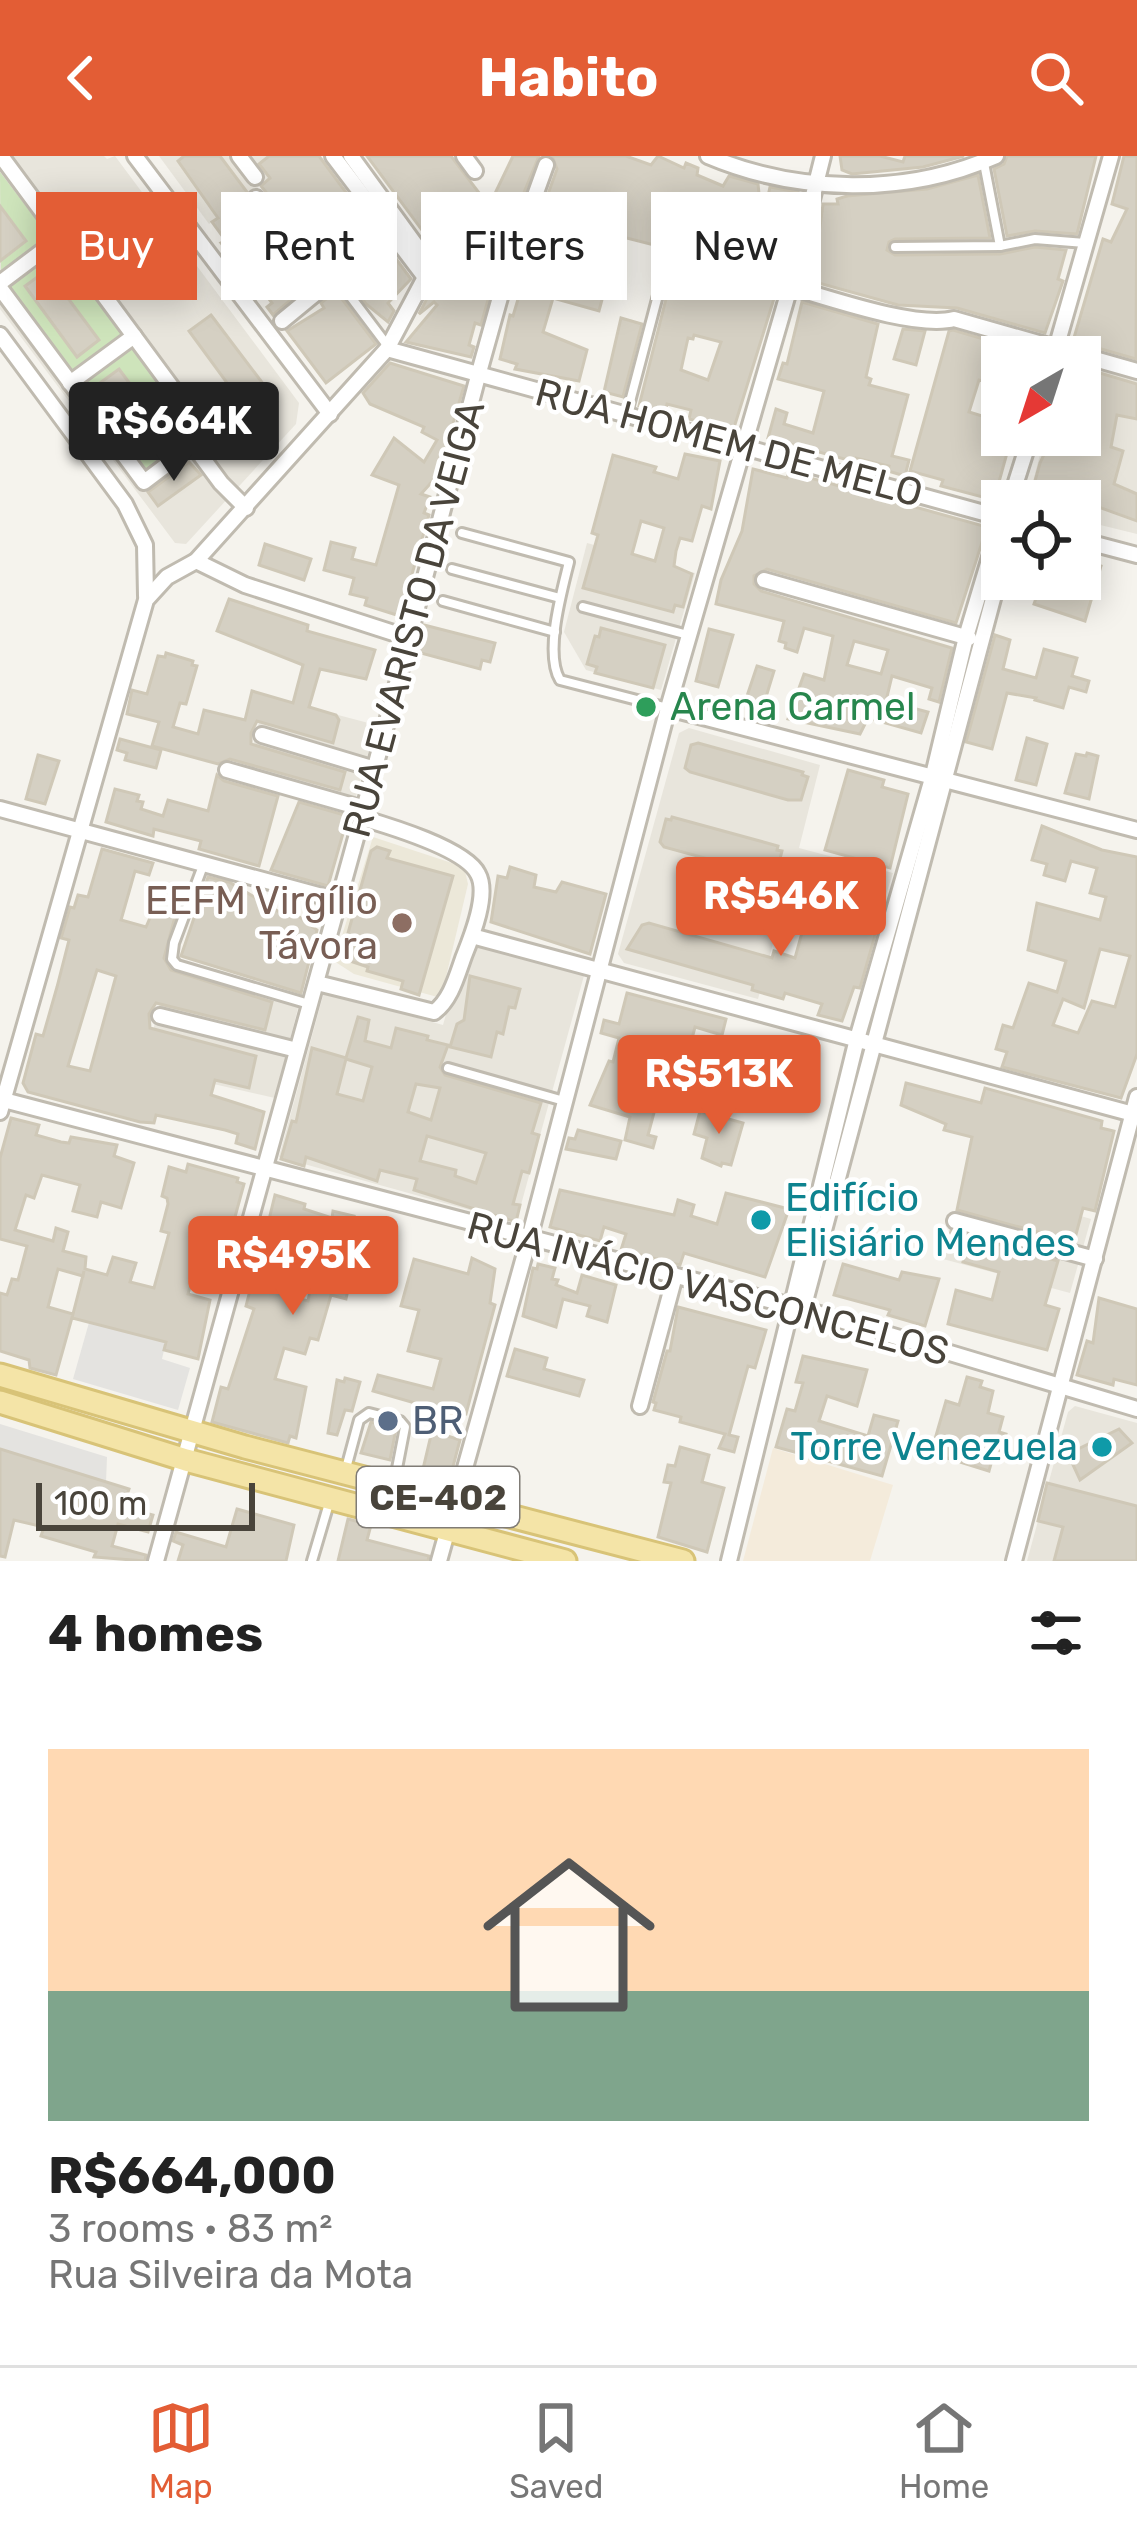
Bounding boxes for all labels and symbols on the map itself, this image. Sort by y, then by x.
north arrow [981,336,1101,456]
street label: RUA HOMEM DE MELO [530,369,928,517]
pin: R$664K [76,382,272,484]
street label: RUA EVARISTO DA VEIGA [334,396,494,842]
place label: Arena Carmel [670,684,915,730]
marker: Arena Carmel [633,694,659,720]
pin: R$546K [683,857,879,959]
place label: EEFM Virgílio Távora [145,878,378,969]
marker: EEFM Virgílio Távora [389,910,415,936]
pin: R$513K [621,1035,817,1137]
place label: Edifício Elisiário Mendes [785,1175,1076,1266]
street label: RUA INÁCIO VASCONCELOS [462,1202,954,1376]
marker: Edifício Elisiário Mendes [748,1207,774,1233]
pin: R$495K [195,1216,391,1318]
place label: BR [412,1398,464,1444]
marker: BR [375,1408,401,1434]
place label: Torre Venezuela [790,1424,1078,1470]
marker: Torre Venezuela [1089,1434,1115,1460]
road number: CE-402 [357,1467,519,1527]
scale bar [36,1477,255,1530]

